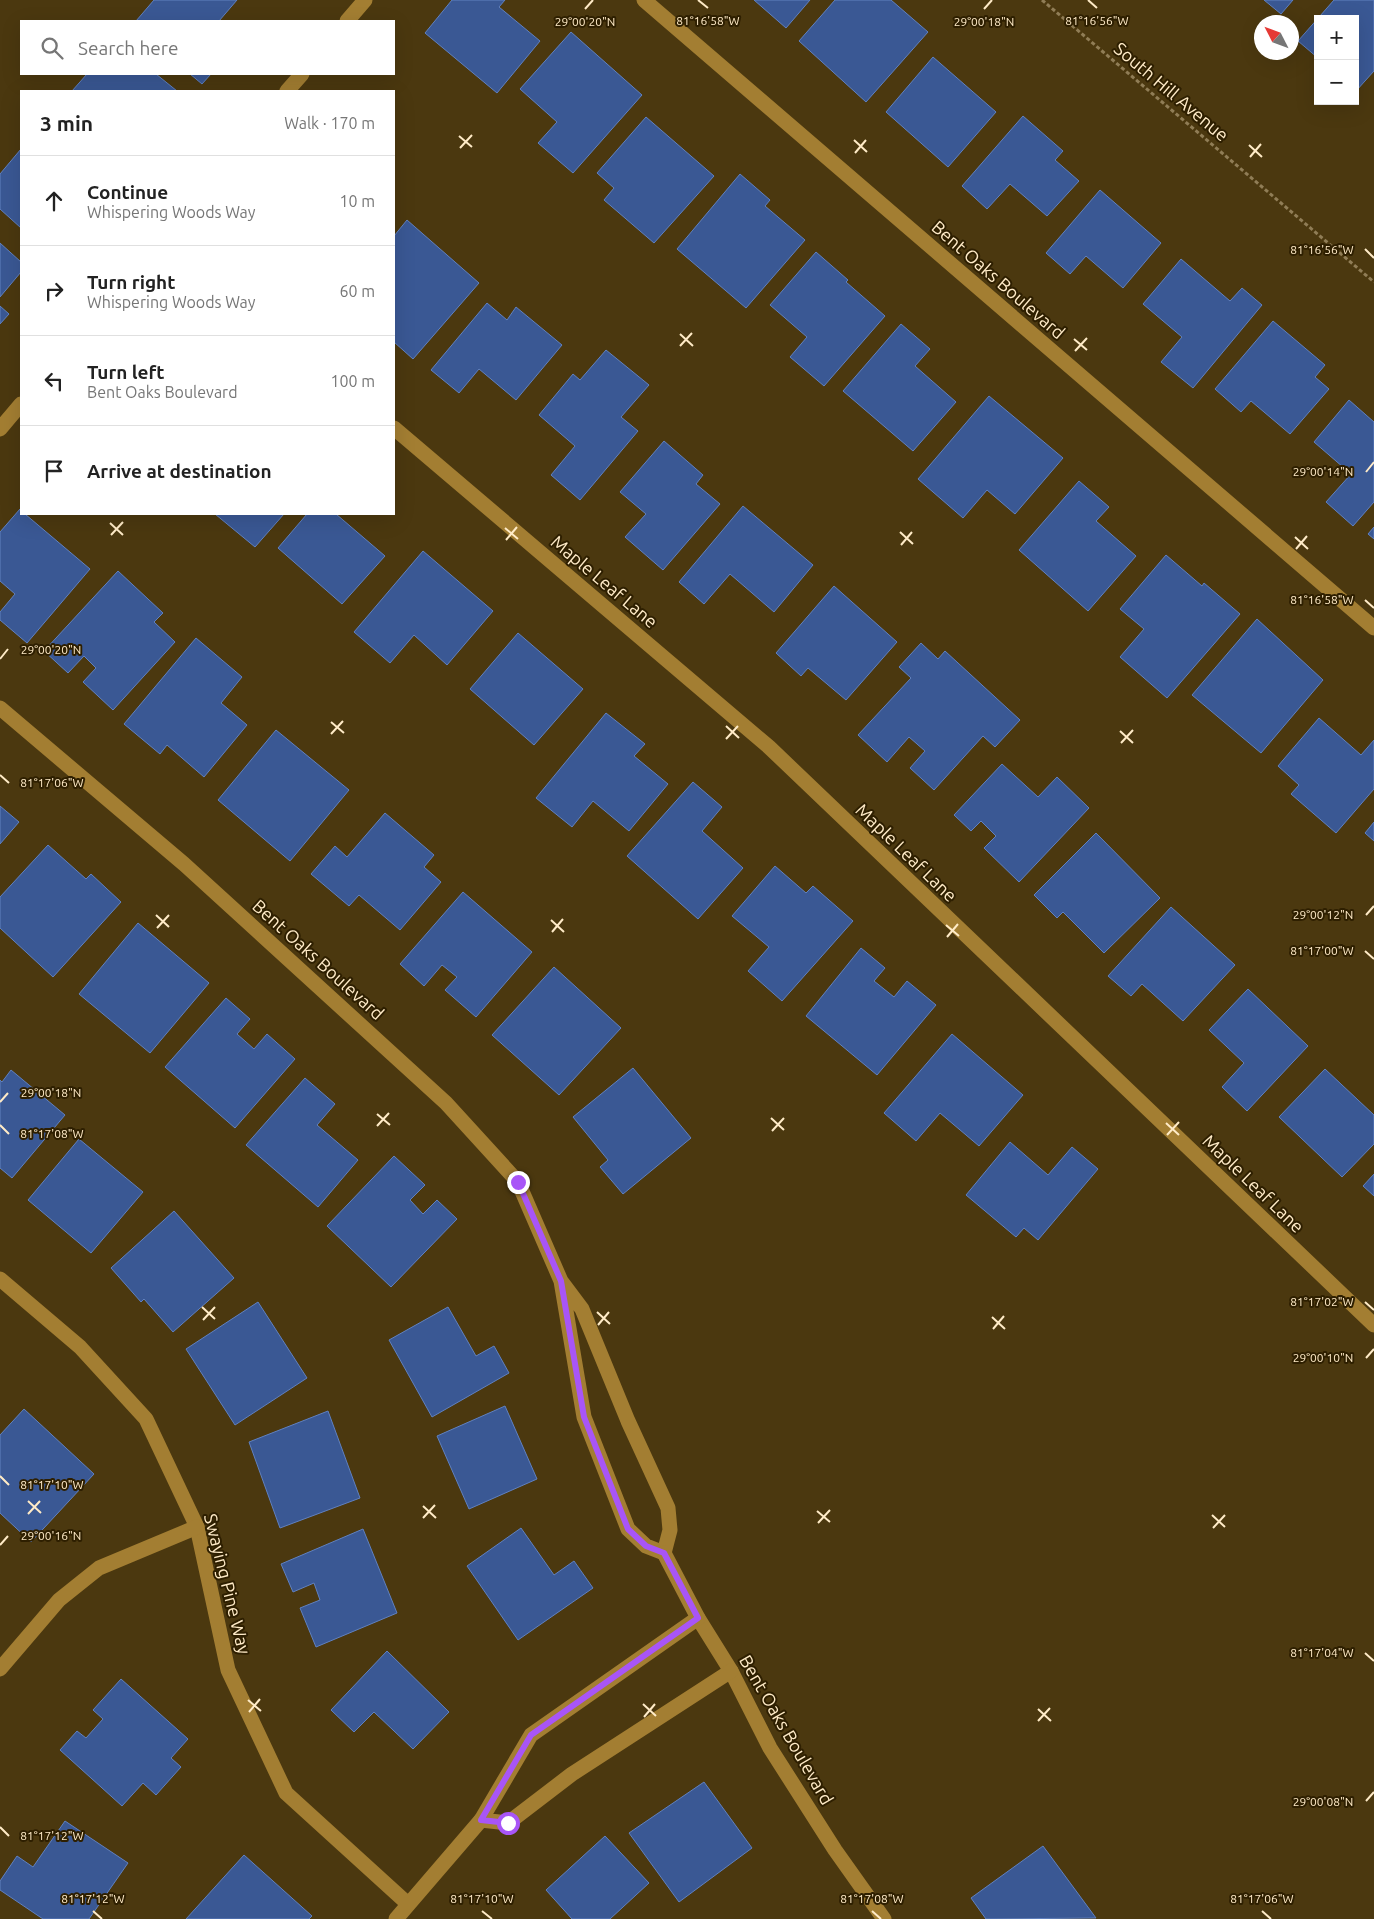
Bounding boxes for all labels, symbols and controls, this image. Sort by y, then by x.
text: 81°16'58"W [676,14,740,27]
text: 81°16'56"W [1065,14,1129,27]
text: 29°00'20"N [555,15,615,28]
text: 29°00'18"N [954,15,1014,28]
north arrow [1254,15,1299,60]
map controls [1314,15,1359,105]
button: + [1314,15,1359,60]
search box [20,20,395,75]
icon: search [38,34,66,62]
text: Search here [78,37,178,59]
street label: South Hill Avenue [1111,38,1233,145]
button: − [1314,60,1359,105]
text: 3 min [40,111,93,135]
text: Walk · 170 m [284,114,375,132]
text: Continue [87,181,168,203]
icon: ahead [40,187,68,215]
text: 10 m [339,192,375,210]
text: Whispering Woods Way [87,203,256,221]
street label: Bent Oaks Boulevard [928,216,1069,342]
text: 81°16'56"W [1290,243,1354,256]
text: Turn right [87,271,175,293]
icon: right [40,277,68,305]
text: 60 m [339,282,375,300]
text: Whispering Woods Way [87,293,256,311]
text: Turn left [87,361,165,383]
icon: left [40,367,68,395]
text: 100 m [330,372,375,390]
text: Bent Oaks Boulevard [87,383,238,401]
icon: arrive [40,457,68,485]
text: Arrive at destination [87,460,272,482]
text: 29°00'14"N [1293,465,1353,478]
street label: Maple Leaf Lane [548,531,662,631]
text: 81°16'58"W [1290,593,1354,606]
text: 29°00'20"N [21,643,81,656]
text: 81°17'06"W [20,776,84,789]
street label: Maple Leaf Lane [852,799,961,905]
street label: Bent Oaks Boulevard [249,895,388,1023]
text: 29°00'12"N [1293,908,1353,921]
text: 81°17'00"W [1290,944,1354,957]
text: 29°00'18"N [21,1086,81,1099]
text: 81°17'08"W [20,1127,84,1140]
street label: Maple Leaf Lane [1199,1130,1308,1236]
route end [507,1171,530,1194]
text: 81°17'02"W [1290,1295,1354,1308]
text: 29°00'10"N [1293,1351,1353,1364]
text: 81°17'10"W [20,1478,84,1491]
street label: Swaying Pine Way [201,1511,255,1656]
text: 29°00'16"N [21,1529,81,1542]
text: 81°17'04"W [1290,1646,1354,1659]
street label: Bent Oaks Boulevard [736,1651,838,1808]
text: 29°00'08"N [1293,1795,1353,1808]
route start [497,1812,520,1835]
text: 81°17'12"W [20,1829,84,1842]
text: 81°17'12"W [61,1892,125,1905]
text: 81°17'10"W [450,1892,514,1905]
text: 81°17'08"W [840,1892,904,1905]
text: 81°17'06"W [1230,1892,1294,1905]

